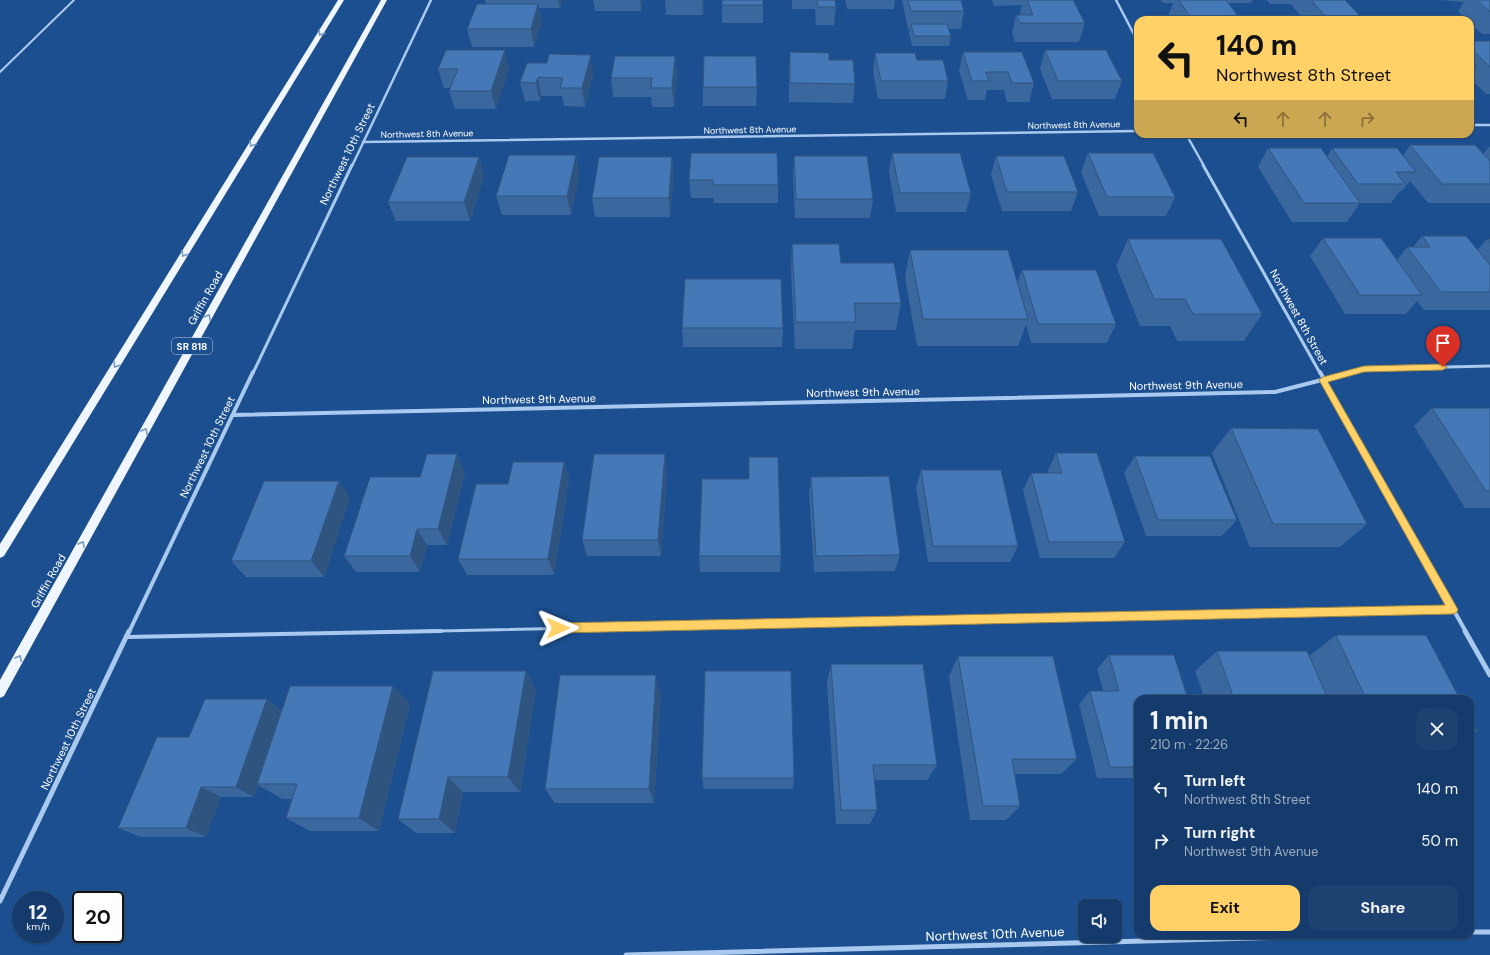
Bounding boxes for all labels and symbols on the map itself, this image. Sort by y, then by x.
one-way arrow [318,29,325,36]
street label: Northwest 10th Street [316,101,378,207]
street label: Northwest 8th Avenue [1028,118,1120,132]
street label: Northwest 8th Avenue [704,123,796,137]
street label: Northwest 8th Avenue [381,127,473,141]
one-way arrow [250,140,257,147]
one-way arrow [182,250,189,257]
street label: Northwest 8th Street [1267,267,1331,367]
street label: Griffin Road [184,268,226,328]
one-way arrow [204,314,211,321]
pin [1426,326,1460,367]
road number: SR 818 [172,338,212,354]
one-way arrow [113,361,120,368]
street label: Northwest 9th Avenue [1129,377,1243,393]
street label: Northwest 9th Avenue [806,384,920,400]
street label: Northwest 9th Avenue [482,391,596,407]
street label: Northwest 10th Street [176,394,238,500]
one-way arrow [141,428,148,435]
one-way arrow [77,541,85,548]
street label: Griffin Road [27,551,69,611]
position arrow [537,607,579,649]
one-way arrow [14,655,22,662]
street label: Northwest 10th Street [37,686,99,792]
speed limit sign: 20 [72,891,124,943]
street label: Northwest 10th Avenue [925,923,1065,945]

